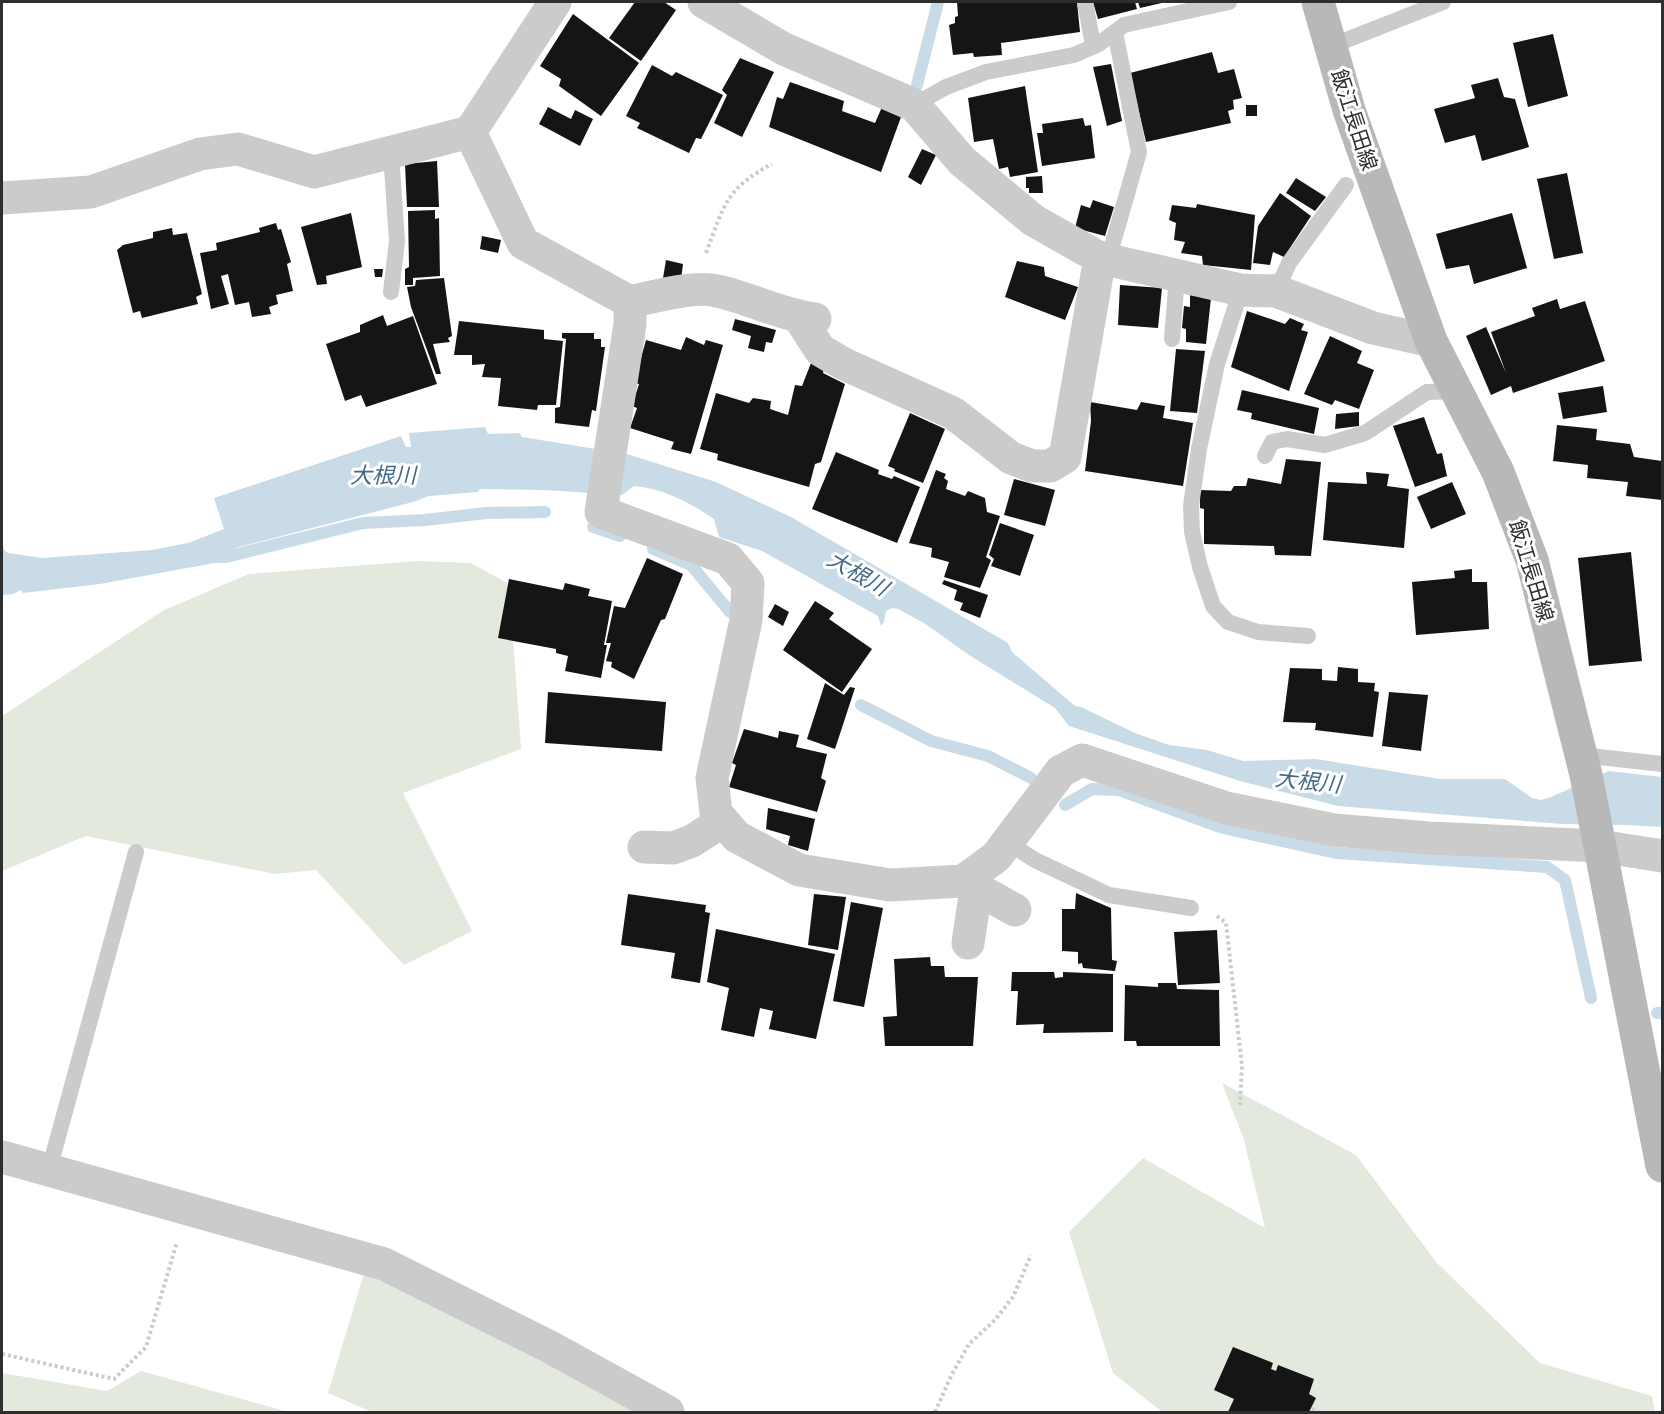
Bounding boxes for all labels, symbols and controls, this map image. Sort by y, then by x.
street label: 飯江長田線 [1325,65,1384,174]
water label: 大根川 [350,459,418,489]
street label: 飯江長田線 [1503,516,1561,625]
water label: 大根川 [822,543,896,603]
water label: 大根川 [1274,762,1344,799]

